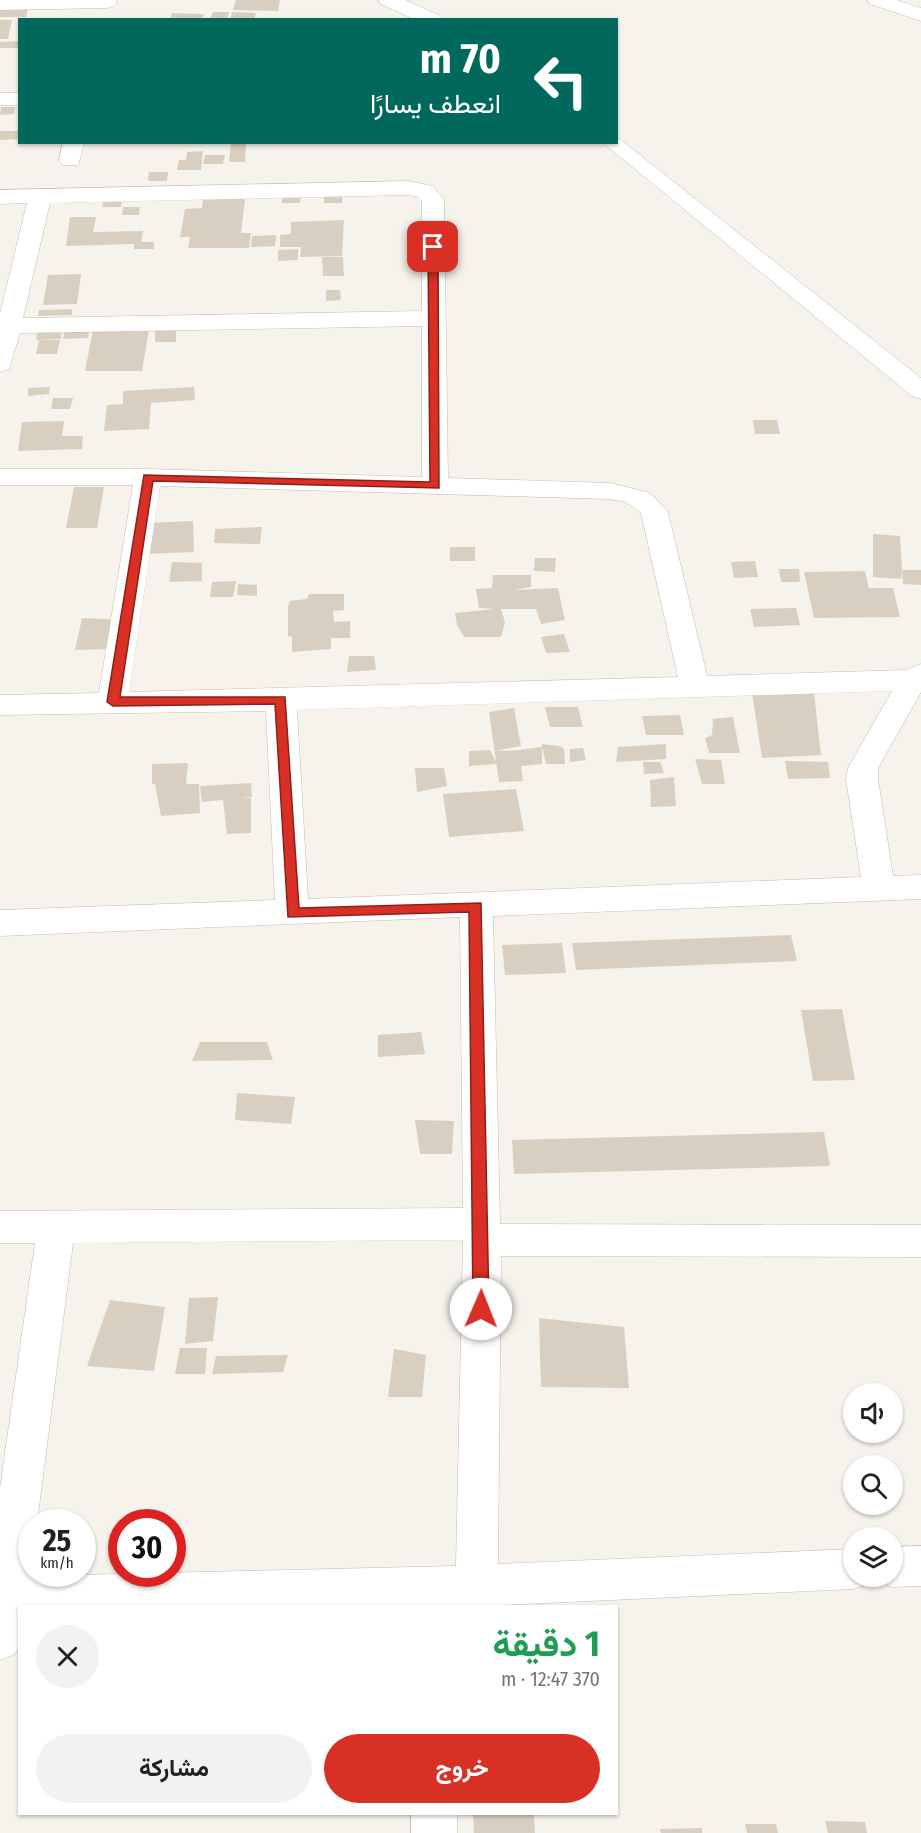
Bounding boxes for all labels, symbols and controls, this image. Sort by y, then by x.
text: 70 m [420,34,501,84]
icon: left [522,42,600,120]
text: انعطف يسارًا [370,88,501,120]
pin [407,221,458,272]
icon: arrive [416,230,449,263]
position arrow [449,1277,513,1341]
map controls [843,1383,903,1587]
button: sound [843,1383,903,1443]
button: search [843,1455,903,1515]
speed limit sign: 30 [108,1509,186,1587]
text: 25 [43,1523,71,1559]
button: layers [843,1527,903,1587]
text: km/h [40,1554,74,1572]
text: 1 دقيقة [492,1622,600,1666]
button: close [36,1625,99,1688]
text: 370 m · 12:47 [501,1667,600,1691]
button: مشاركة [36,1734,312,1803]
button: خروج [324,1734,600,1803]

